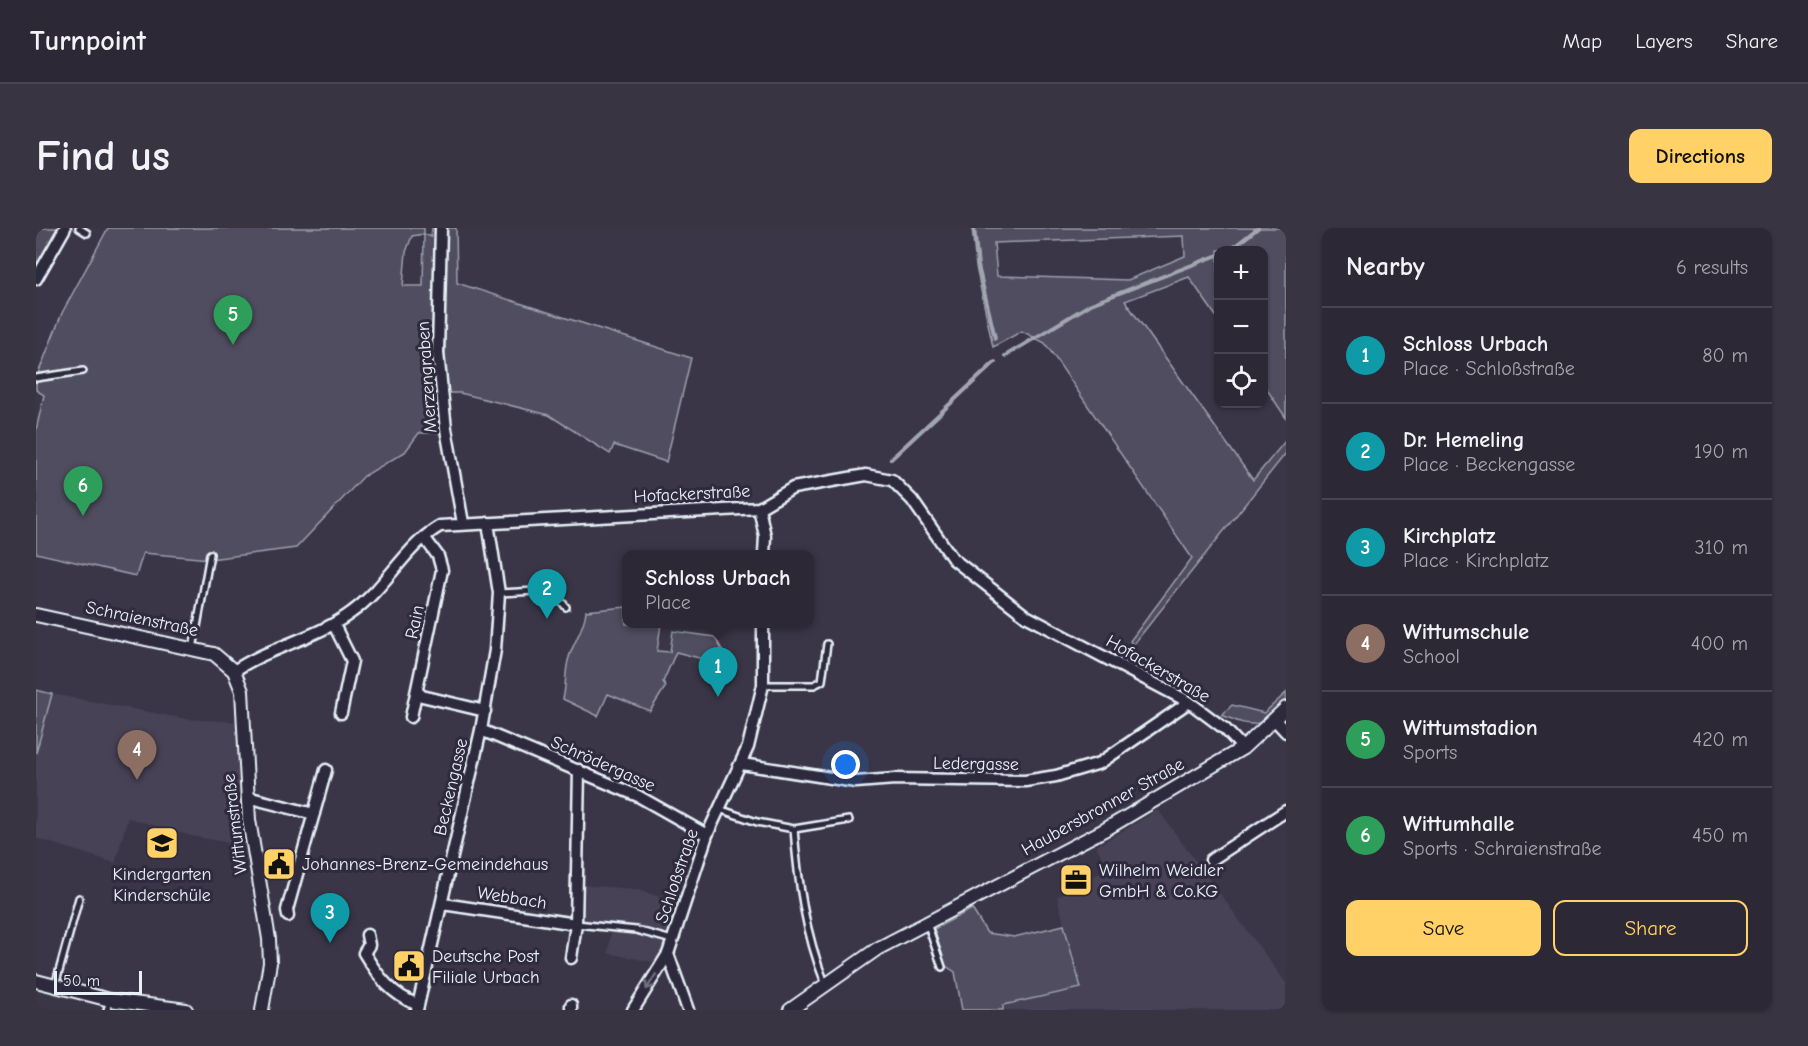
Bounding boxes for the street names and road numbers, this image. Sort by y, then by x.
street label: Merzengraben [413,320,441,434]
street label: Hofackerstraße [633,480,751,508]
street label: Schraienstraße [84,597,200,641]
street label: Rain [401,603,429,641]
street label: Hofackerstraße [1102,631,1214,707]
street label: Schrödergasse [547,732,659,796]
street label: Beckengasse [430,736,472,838]
street label: Ledergasse [933,753,1019,775]
street label: Haubersbronner Straße [1018,754,1188,860]
street label: Wittumstraße [218,772,252,876]
street label: Schloßstraße [651,826,703,926]
street label: Webbach [476,882,548,914]

